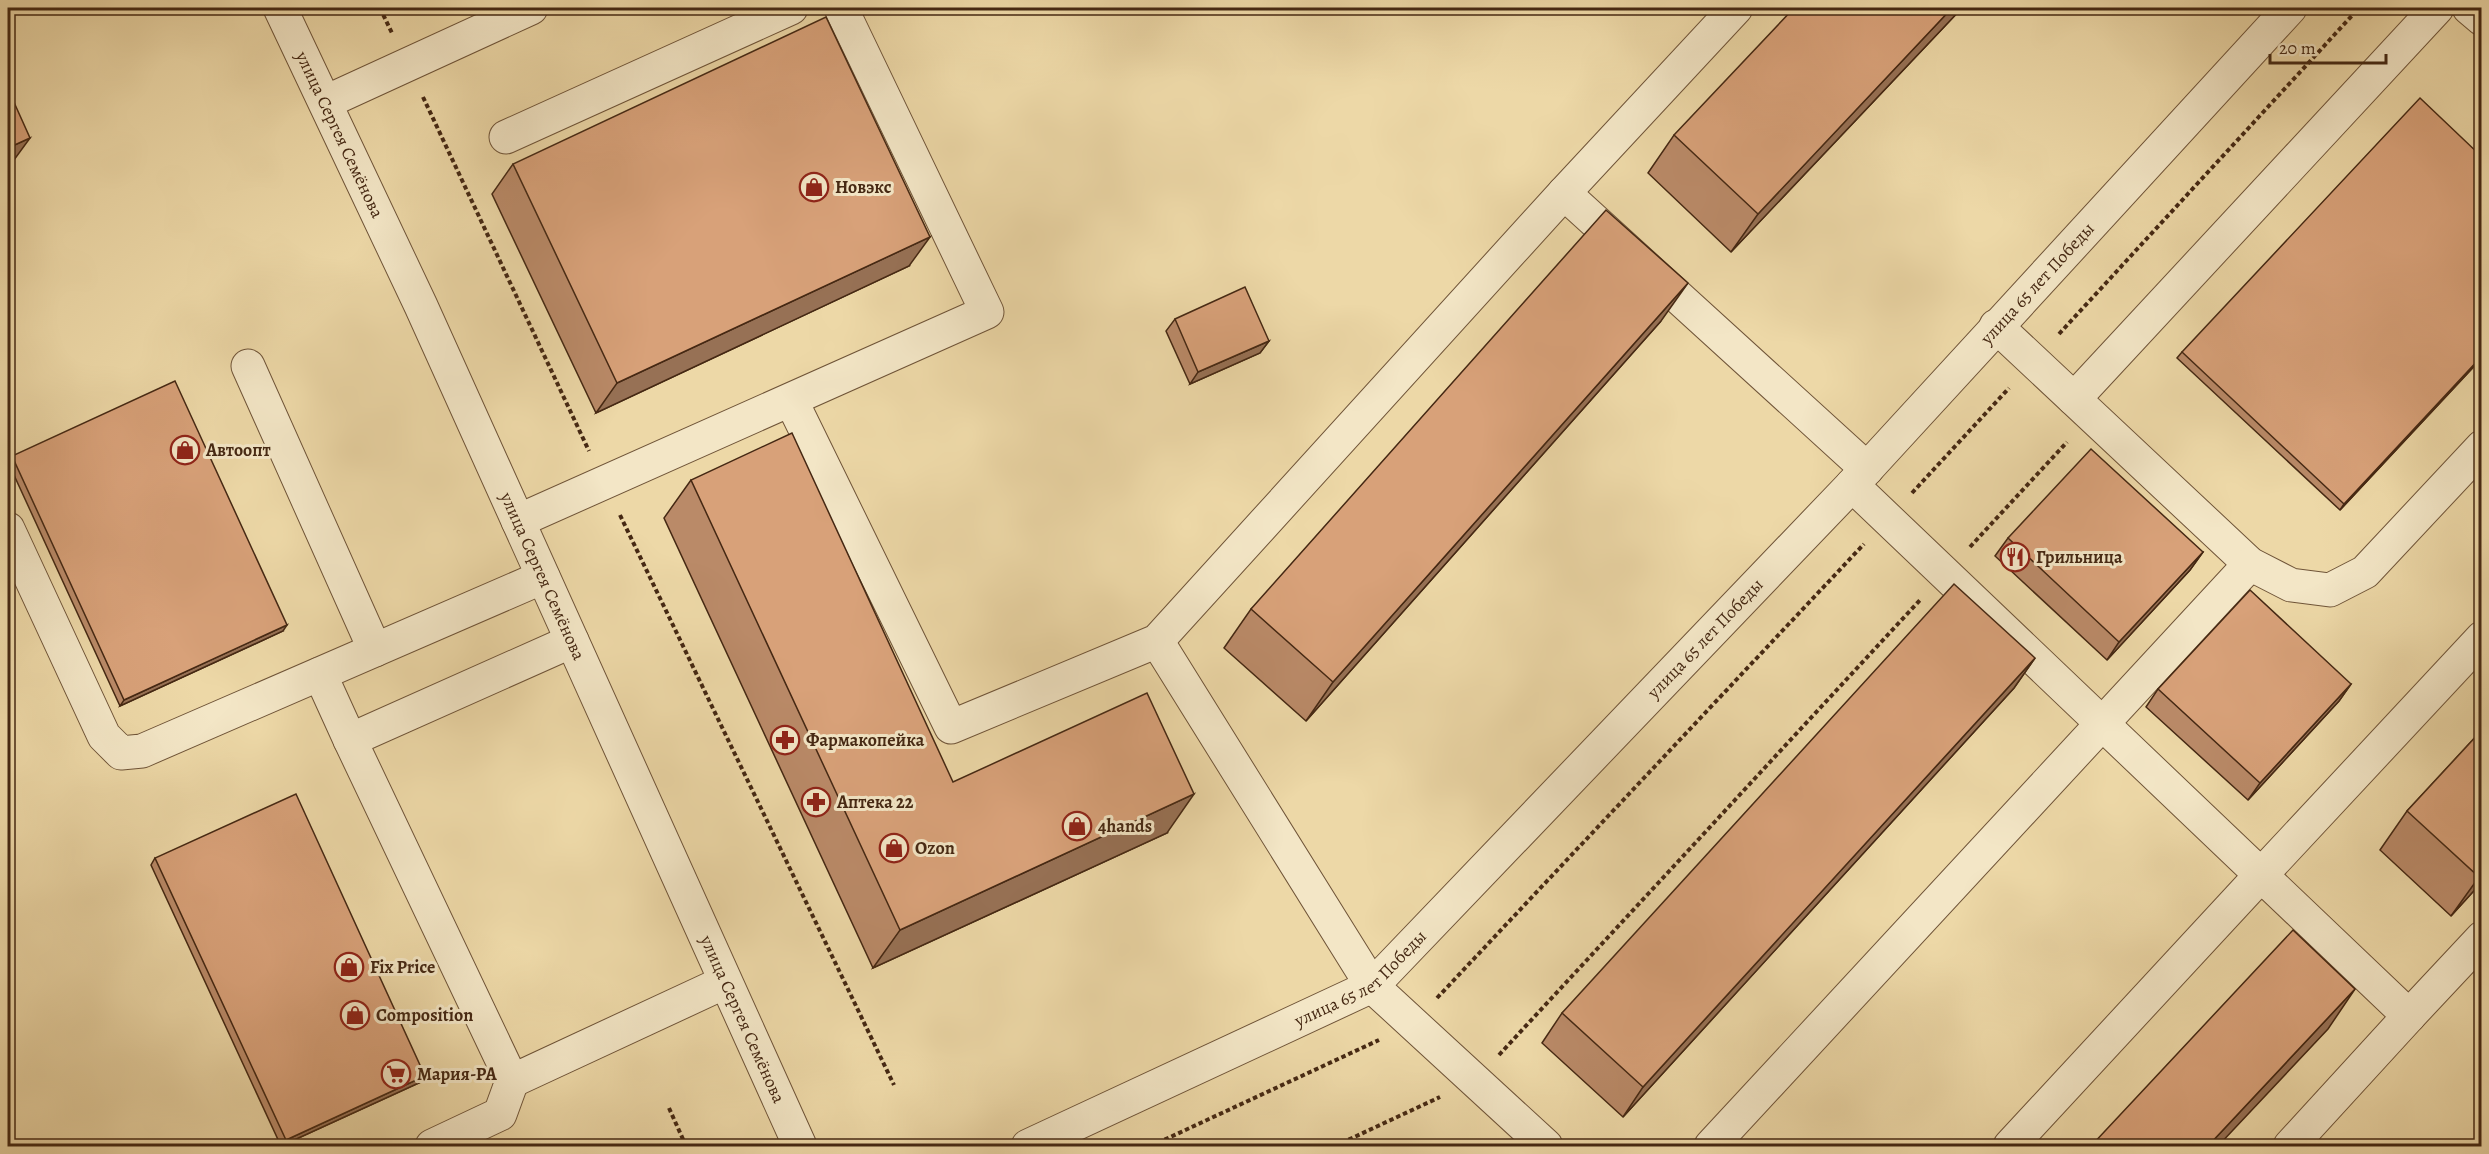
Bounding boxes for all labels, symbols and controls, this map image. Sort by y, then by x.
scale bar [2270,27,2386,65]
text: 20 m [2279,36,2316,60]
street label: улица Сергея Семёнова [290,46,390,222]
shop icon: Новэкс [798,171,830,203]
place label: Новэкс [835,175,892,199]
street label: улица 65 лет Победы [1974,217,2099,350]
shop icon: Автоопт [169,434,201,466]
place label: Автоопт [205,438,271,462]
street label: улица Сергея Семёнова [494,487,591,664]
restaurant icon: Грильница [1999,541,2031,573]
place label: Грильница [2036,545,2123,569]
street label: улица 65 лет Победы [1641,573,1769,704]
pharmacy icon: Фармакопейка [769,724,801,756]
place label: Фармакопейка [806,728,925,752]
pharmacy icon: Аптека 22 [800,786,832,818]
place label: Аптека 22 [836,790,914,814]
shop icon: 4hands [1061,810,1093,842]
place label: 4hands [1098,814,1152,838]
shop icon: Ozon [878,832,910,864]
place label: Ozon [915,836,955,860]
street label: улица 65 лет Победы [1289,925,1432,1033]
street label: улица Сергея Семёнова [694,930,791,1107]
shop icon: Fix Price [333,951,365,983]
place label: Fix Price [370,955,435,979]
shop icon: Composition [339,999,371,1031]
place label: Composition [376,1003,473,1027]
supermarket icon: Мария-РА [380,1058,412,1090]
place label: Мария-РА [417,1062,497,1086]

